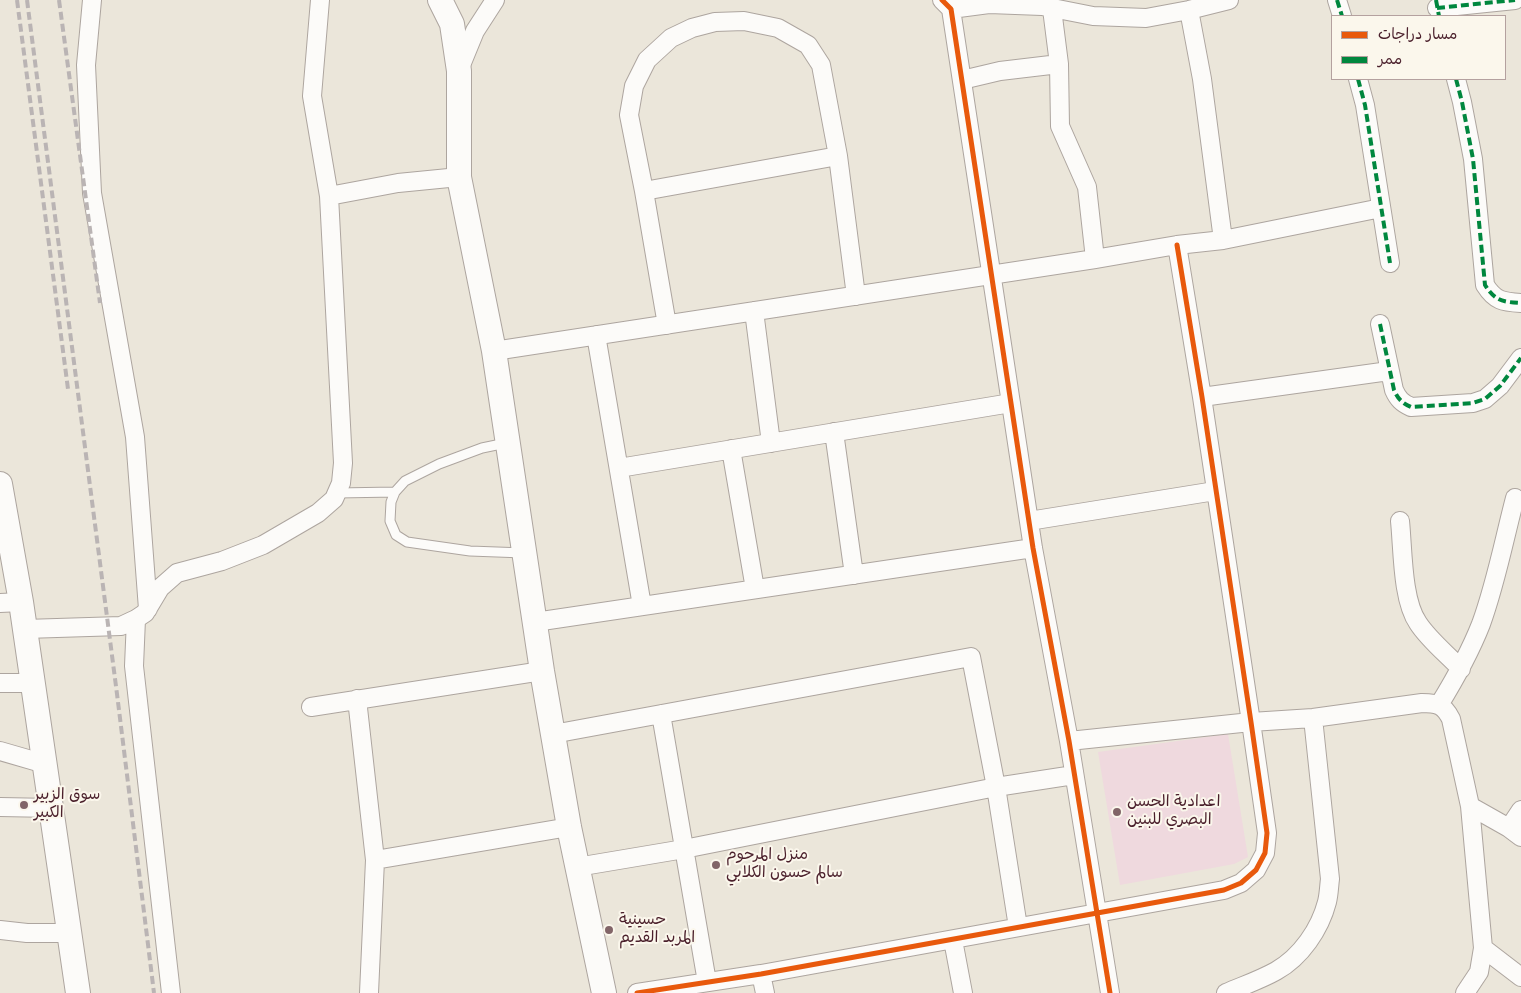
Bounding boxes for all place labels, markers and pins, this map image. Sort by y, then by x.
place label: سوق الزبير الكبير [34,786,100,824]
place label: اعدادية الحسن البصري للبنين [1127,793,1220,831]
marker: سوق الزبير الكبير [18,799,30,811]
marker: اعدادية الحسن البصري للبنين [1111,806,1123,818]
place label: منزل المرحوم سالم حسون الكلابي [726,846,843,884]
marker: منزل المرحوم سالم حسون الكلابي [710,859,722,871]
place label: حسينية المربد القديم [619,911,695,949]
marker: حسينية المربد القديم [603,924,615,936]

